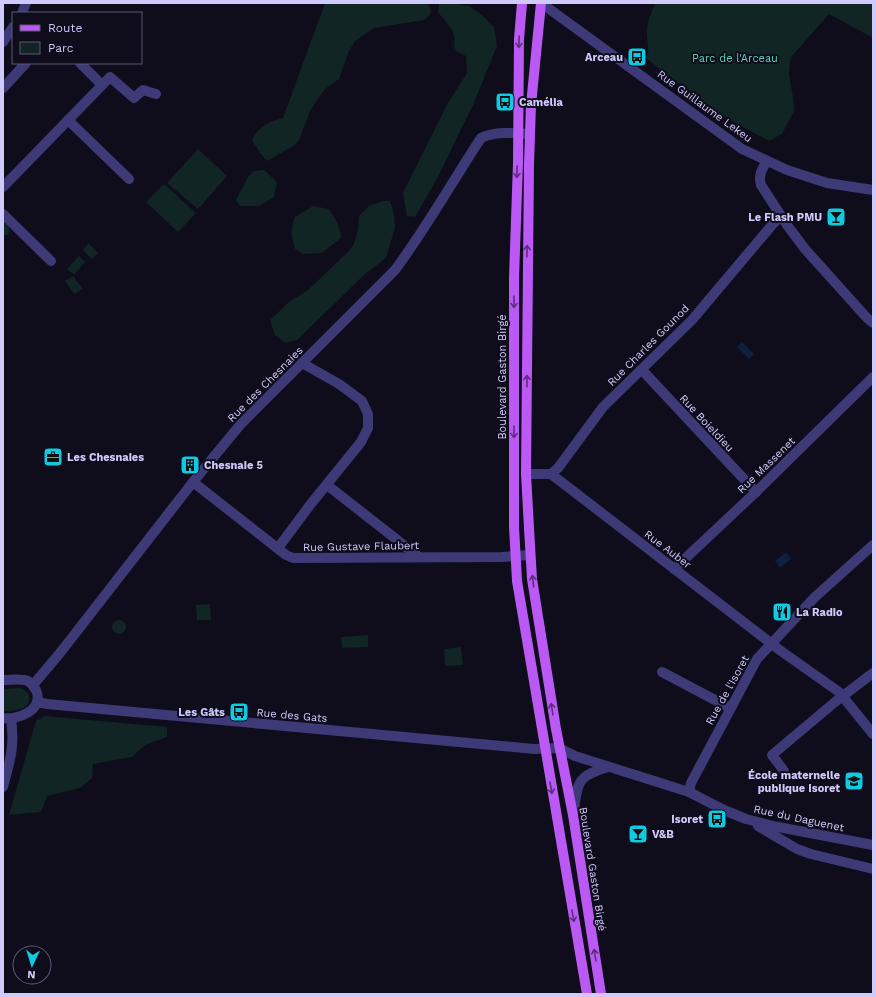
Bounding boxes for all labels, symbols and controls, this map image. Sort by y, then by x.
legend [12,12,142,64]
text: Route [48,21,82,35]
one-way arrow [515,35,523,48]
text: Parc [48,41,74,55]
bus stop icon: Arceau [626,46,648,68]
place label: Arceau [585,51,623,64]
park label: Parc de l'Arceau [692,52,778,65]
street label: Rue Guillaume Lekeu [655,68,755,145]
bus stop icon: Camélia [494,91,516,113]
place label: Camélia [519,96,563,109]
one-way arrow [514,165,521,178]
bar icon: Le Flash PMU [825,206,847,228]
place label: Le Flash PMU [748,211,822,224]
one-way arrow [524,245,531,258]
one-way arrow [510,295,518,308]
street label: Rue Charles Gounod [605,302,692,389]
street label: Boulevard Gaston Birgé [496,314,509,440]
street label: Rue des Chesnaies [225,344,306,425]
one-way arrow [523,375,531,388]
street label: Rue Boieldieu [677,392,736,455]
one-way arrow [510,425,518,438]
street label: Rue Massenet [735,434,798,496]
office icon: Les Chesnaies [42,446,64,468]
place label: Les Chesnaies [67,451,144,464]
building icon: Chesnaie 5 [179,454,201,476]
place label: Chesnaie 5 [204,459,263,472]
street label: Rue Auber [642,528,694,572]
street label: Rue Gustave Flaubert [303,539,420,554]
one-way arrow [529,575,536,588]
restaurant icon: La Radio [771,601,793,623]
place label: La Radio [796,606,843,619]
street label: Rue de l'Isoret [703,653,752,727]
bus stop icon: Les Gâts [228,701,250,723]
one-way arrow [548,703,556,716]
place label: Les Gâts [178,706,225,719]
street label: Rue des Gats [256,706,328,725]
place label: École maternelle publique Isoret [748,769,840,795]
school or university icon: École maternelle publique Isoret [843,770,865,792]
one-way arrow [548,781,556,794]
street label: Rue du Daguenet [752,803,846,835]
street label: Boulevard Gaston Birgé [576,806,609,932]
bus stop icon: Isoret [706,808,728,830]
place label: Isoret [671,813,703,826]
bar icon: V&B [627,823,649,845]
place label: V&B [652,828,674,841]
one-way arrow [569,909,577,922]
north arrow [12,945,52,985]
one-way arrow [591,949,599,962]
text: N [27,968,36,981]

